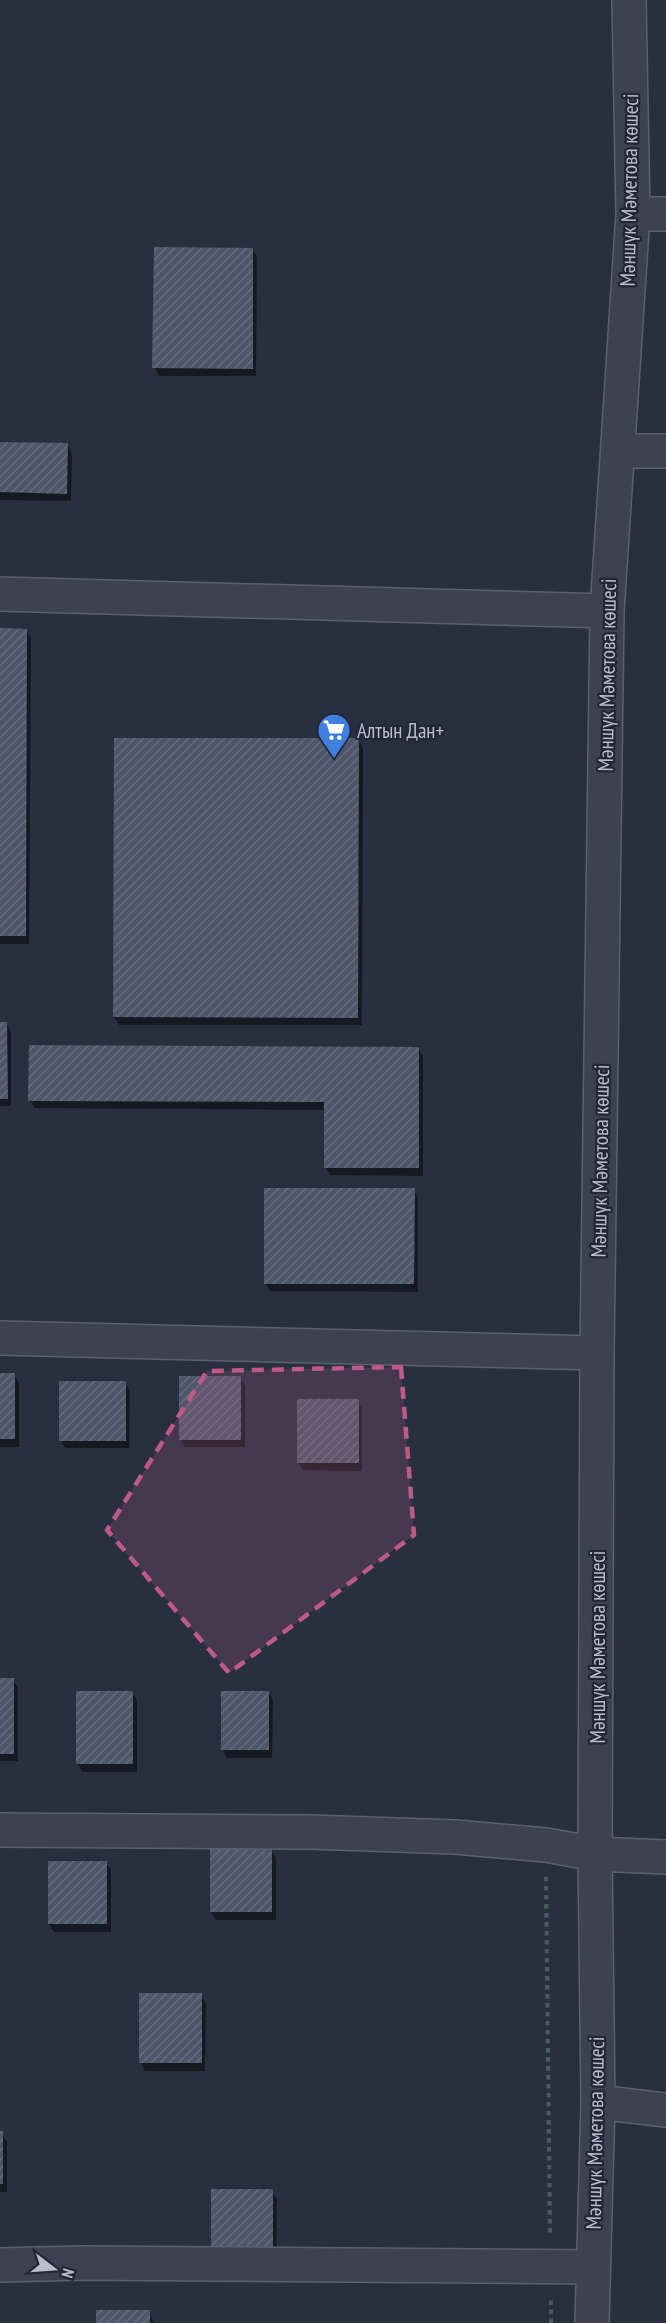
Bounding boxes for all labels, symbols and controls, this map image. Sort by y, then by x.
street label: Мәншүк Мәметова көшесі [614,93,644,287]
street label: Мәншүк Мәметова көшесі [592,578,622,772]
supermarket icon: Алтын Дан+ [316,712,352,759]
place label: Алтын Дан+ [357,717,444,744]
street label: Мәншүк Мәметова көшесі [585,1064,615,1258]
street label: Мәншүк Мәметова көшесі [584,1551,611,1743]
street label: Мәншүк Мәметова көшесі [580,2036,610,2230]
north arrow [24,2239,84,2299]
text: N [58,2266,79,2280]

